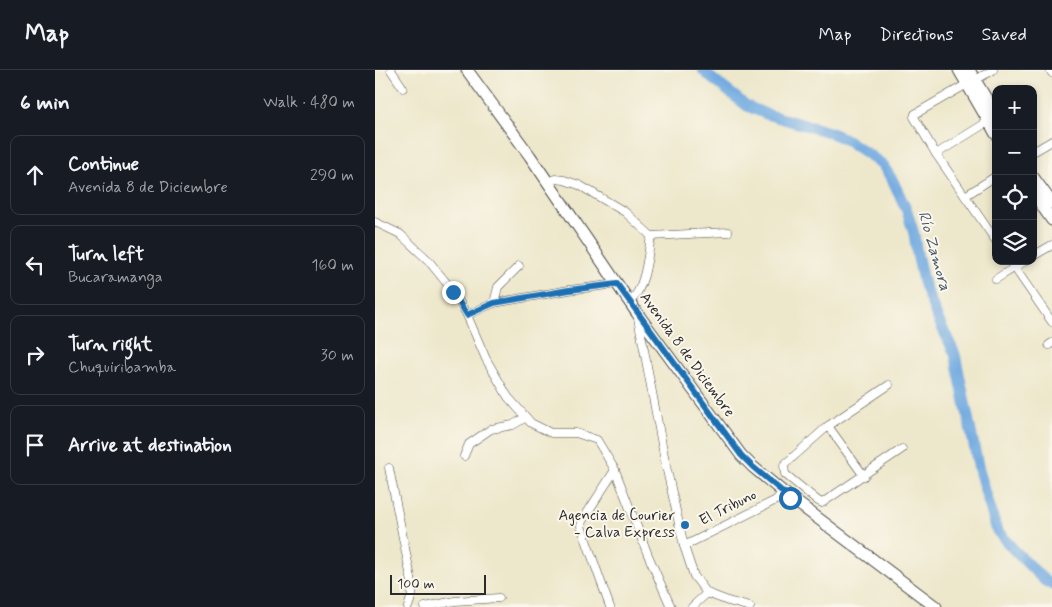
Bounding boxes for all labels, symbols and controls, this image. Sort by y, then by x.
text: Map [25,19,69,50]
text: Map [819,23,852,47]
text: Directions [880,23,954,47]
text: Saved [982,23,1027,47]
map controls [992,85,1037,265]
button: + [992,85,1037,130]
text: 6 min [20,89,70,117]
text: Walk · 480 m [263,92,355,113]
button: − [992,130,1037,175]
text: Continue [68,152,139,177]
icon: ahead [21,161,49,189]
text: 290 m [310,165,354,186]
button: locate [992,175,1037,220]
text: Avenida 8 de Diciembre [68,177,228,198]
water label: Río Zamora [913,209,955,293]
button: layers [992,220,1037,265]
text: Turn left [68,242,144,267]
icon: left [21,251,49,279]
text: 160 m [311,255,354,276]
text: Bucaramanga [68,267,163,288]
route end [442,281,465,304]
street label: Avenida 8 de Diciembre [635,289,739,422]
text: Turn right [68,332,152,357]
icon: right [21,341,49,369]
text: 30 m [321,345,354,366]
text: Chuquiribamba [68,357,176,378]
icon: arrive [21,431,49,459]
text: Arrive at destination [68,433,232,458]
street label: El Tribuno [696,485,760,531]
route start [779,487,802,510]
place label: Agencia de Courier - Calva Express [558,506,675,543]
marker: Agencia de Courier - Calva Express [679,519,691,531]
scale bar [390,572,486,595]
text: 100 m [397,575,435,593]

